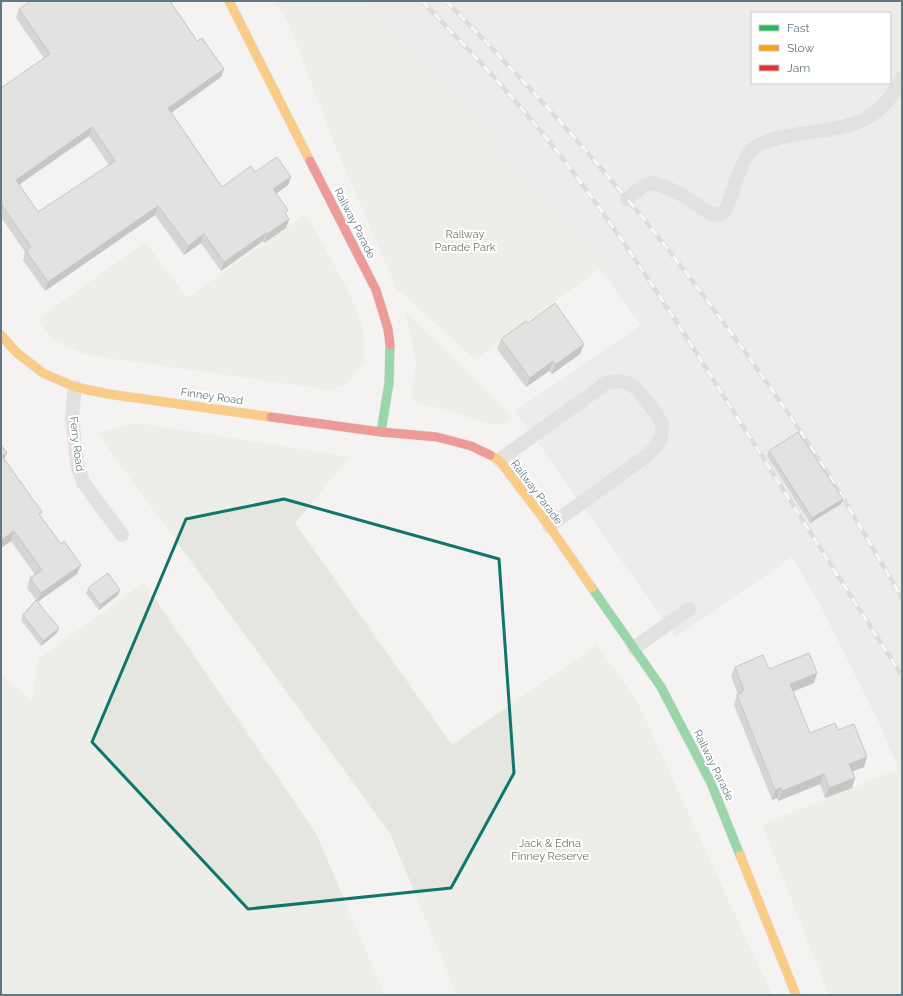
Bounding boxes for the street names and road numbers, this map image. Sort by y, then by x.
street label: Railway Parade [331,186,378,261]
street label: Finney Road [180,386,244,407]
street label: Ferry Road [67,416,86,472]
street label: Railway Parade [508,458,565,528]
street label: Railway Parade [691,728,737,803]

